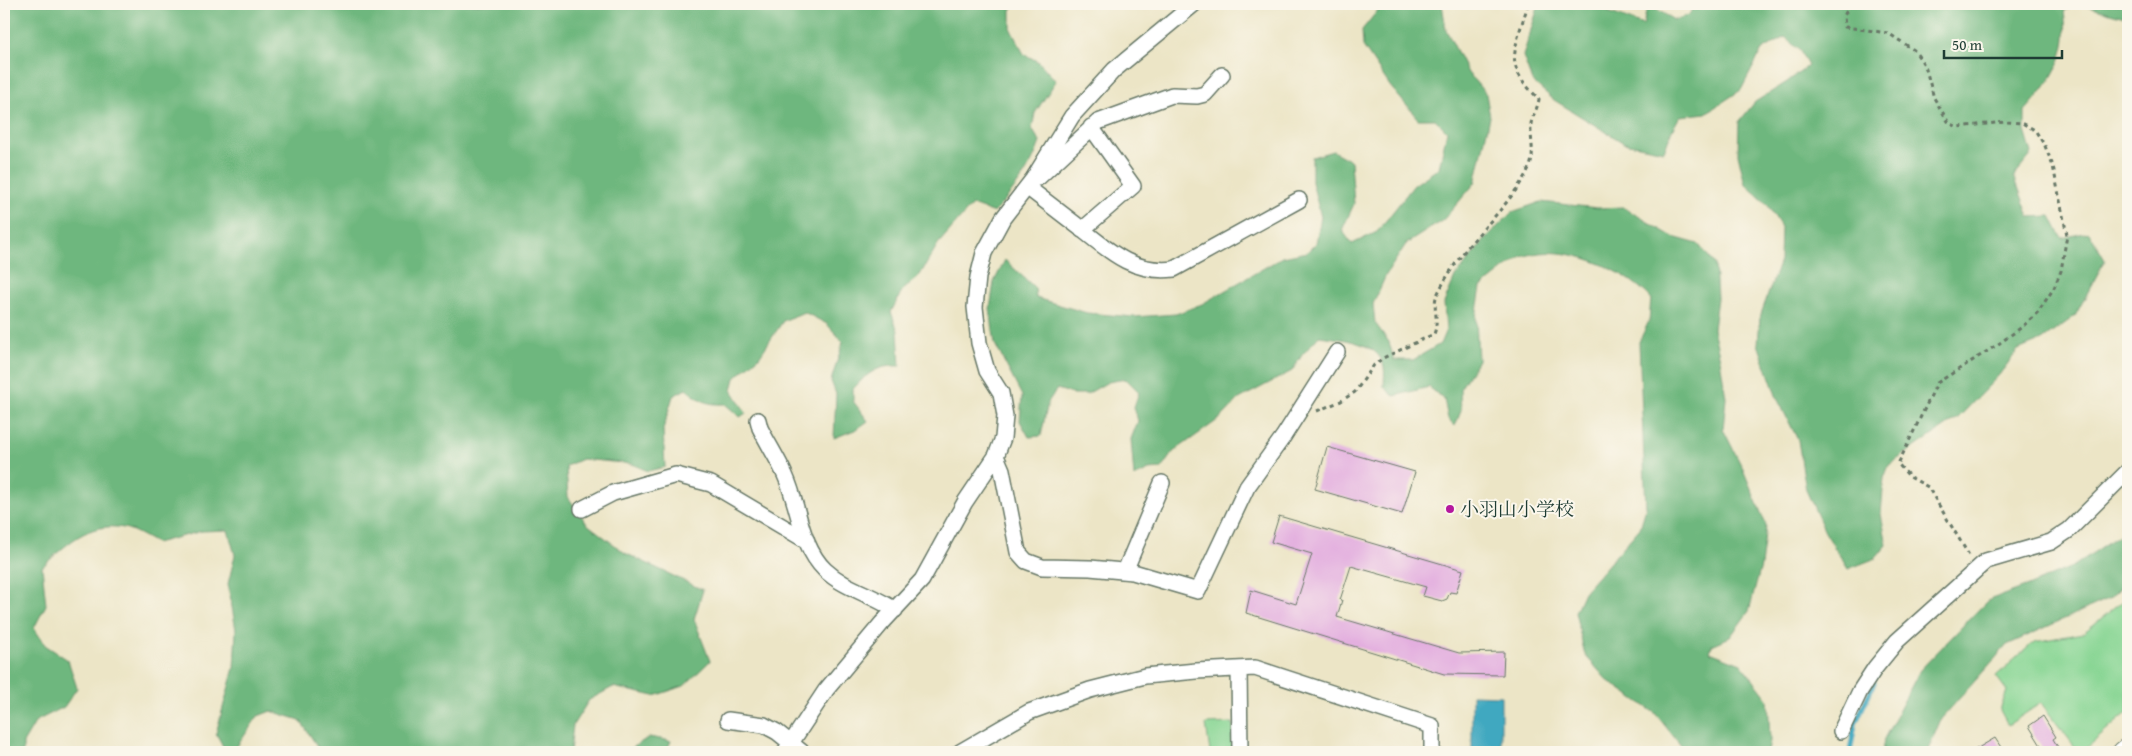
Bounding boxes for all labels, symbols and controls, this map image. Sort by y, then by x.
scale bar [1944,28,2062,60]
text: 50 m [1952,34,1983,55]
place label: 小羽山小学校 [1460,495,1574,523]
marker: 小羽山小学校 [1444,503,1456,515]

